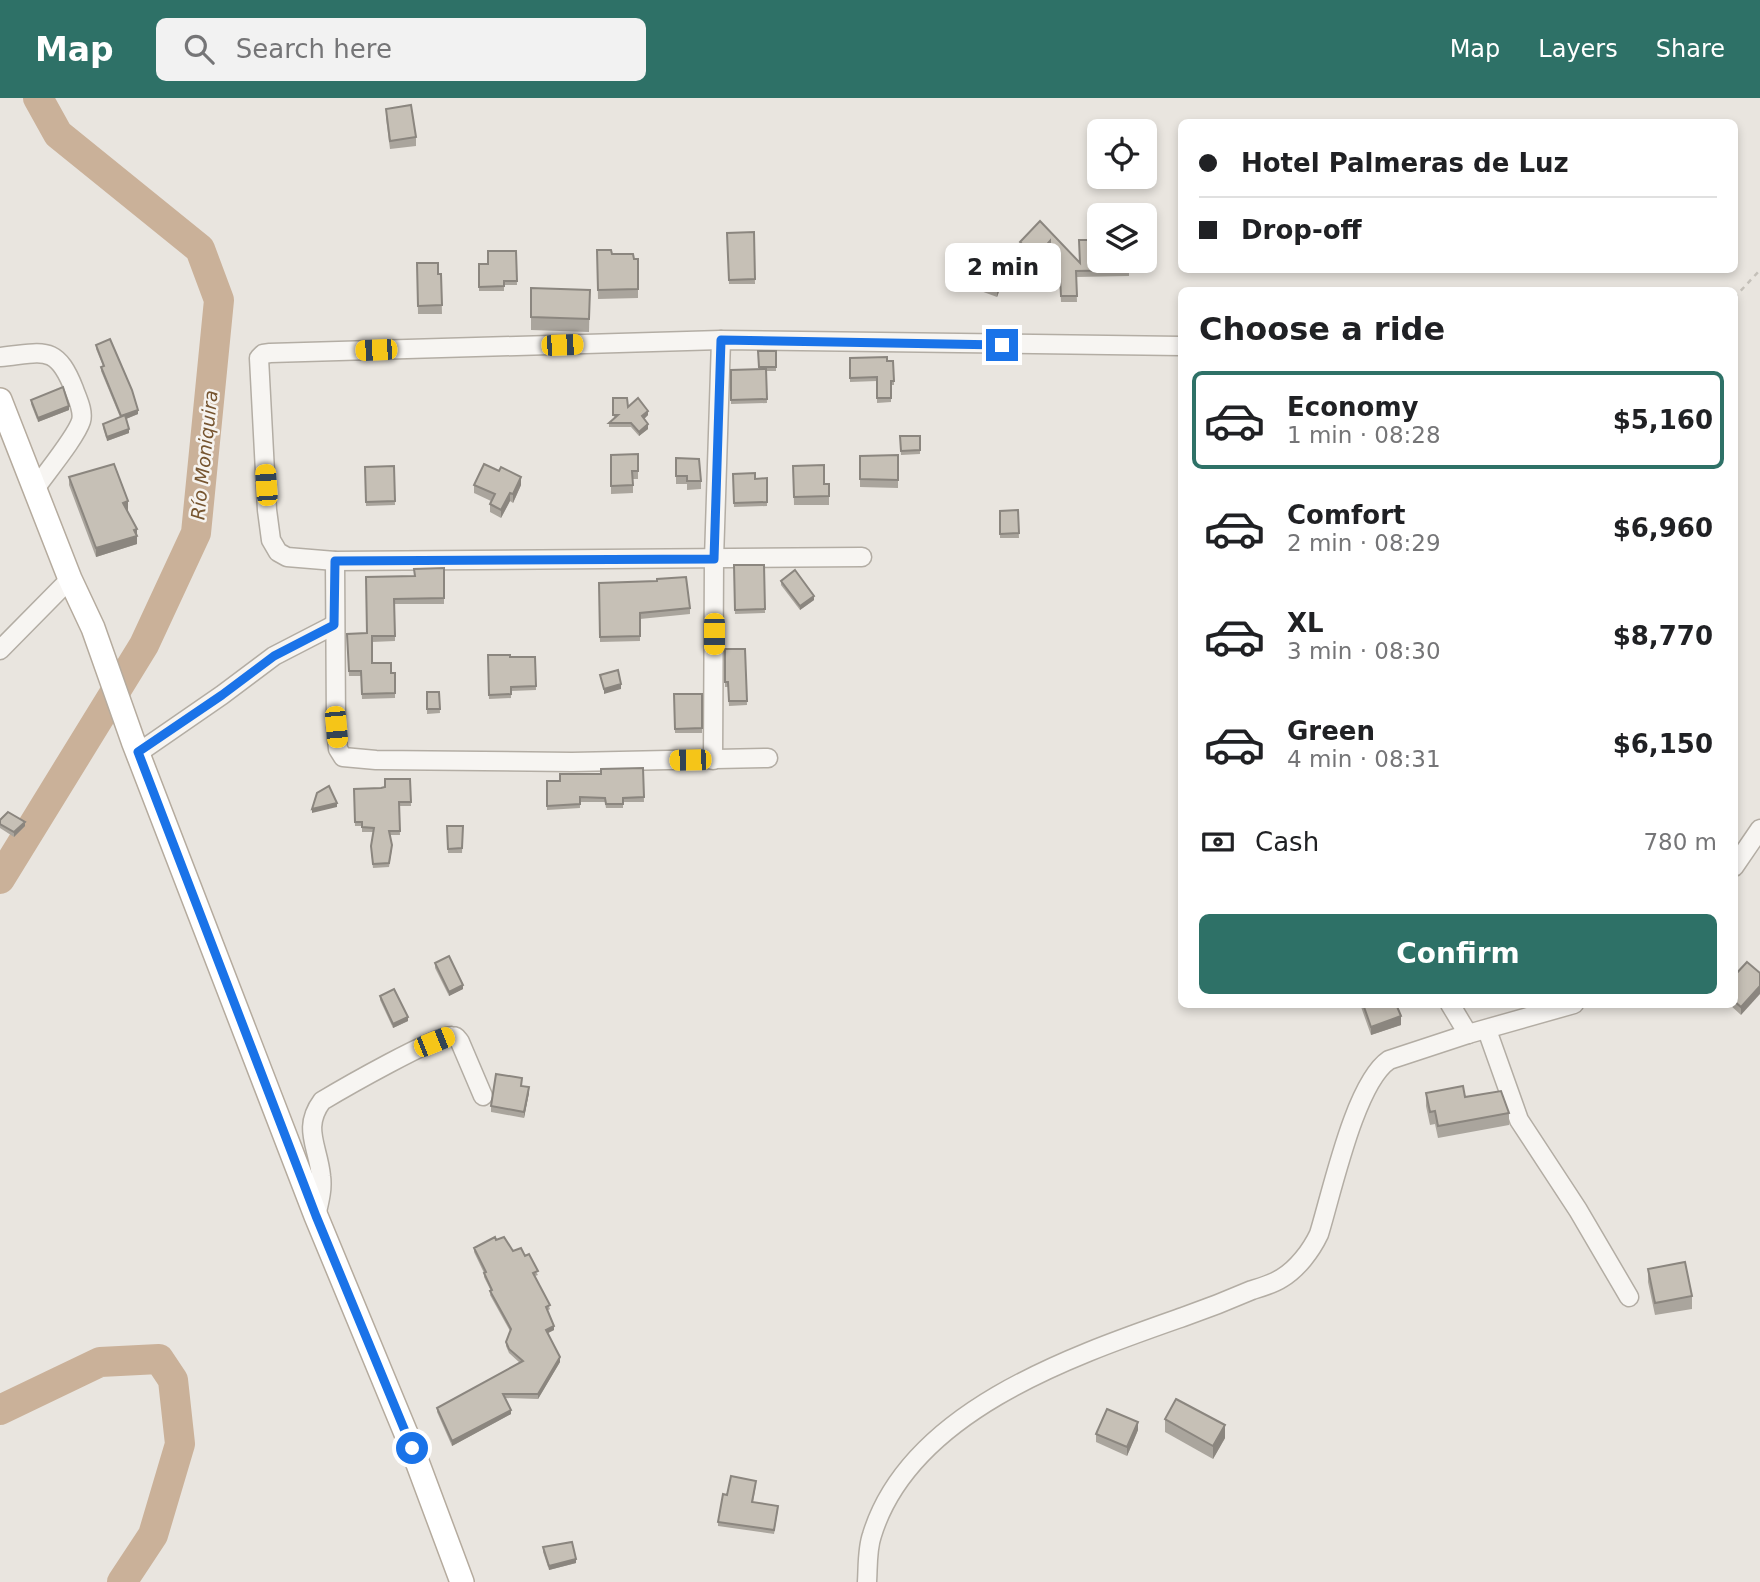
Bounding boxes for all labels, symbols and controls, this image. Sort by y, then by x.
search box [156,18,646,81]
text: Map [35,30,114,69]
icon: search [180,30,218,68]
text: Search here [236,34,392,64]
text: Map [1450,35,1500,63]
text: Layers [1538,35,1618,63]
text: Share [1656,35,1725,63]
map controls [1087,119,1157,273]
button: locate [1087,119,1157,189]
text: Hotel Palmeras de Luz [1241,148,1569,178]
button: layers [1087,203,1157,273]
text: Drop-off [1241,215,1362,245]
callout: 2 min [944,244,1060,292]
text: 2 min [967,254,1039,280]
text: Choose a ride [1199,310,1445,348]
route end [986,329,1018,361]
car [541,334,584,356]
car [355,339,398,361]
water label: Río Moniquira [186,389,222,521]
icon: car [1203,389,1266,452]
text: Economy [1287,392,1418,422]
text: $5,160 [1613,405,1713,435]
text: 1 min · 08:28 [1287,422,1441,448]
car [255,463,278,507]
icon: car [1203,497,1266,560]
text: Comfort [1287,500,1405,530]
text: $6,960 [1613,513,1713,543]
text: 2 min · 08:29 [1287,530,1441,556]
icon: car [1203,605,1266,668]
text: XL [1287,608,1324,638]
car [704,613,725,655]
text: $8,770 [1613,621,1713,651]
text: 3 min · 08:30 [1287,638,1441,664]
car [324,705,349,749]
icon: car [1203,713,1266,776]
text: Green [1287,716,1375,746]
text: $6,150 [1613,729,1713,759]
text: 4 min · 08:31 [1287,746,1441,772]
car [669,749,712,771]
icon: cash [1199,823,1237,861]
text: Cash [1255,827,1319,857]
text: 780 m [1643,829,1717,855]
button: Confirm [1199,914,1717,994]
car [411,1024,458,1060]
route start [396,1432,428,1464]

